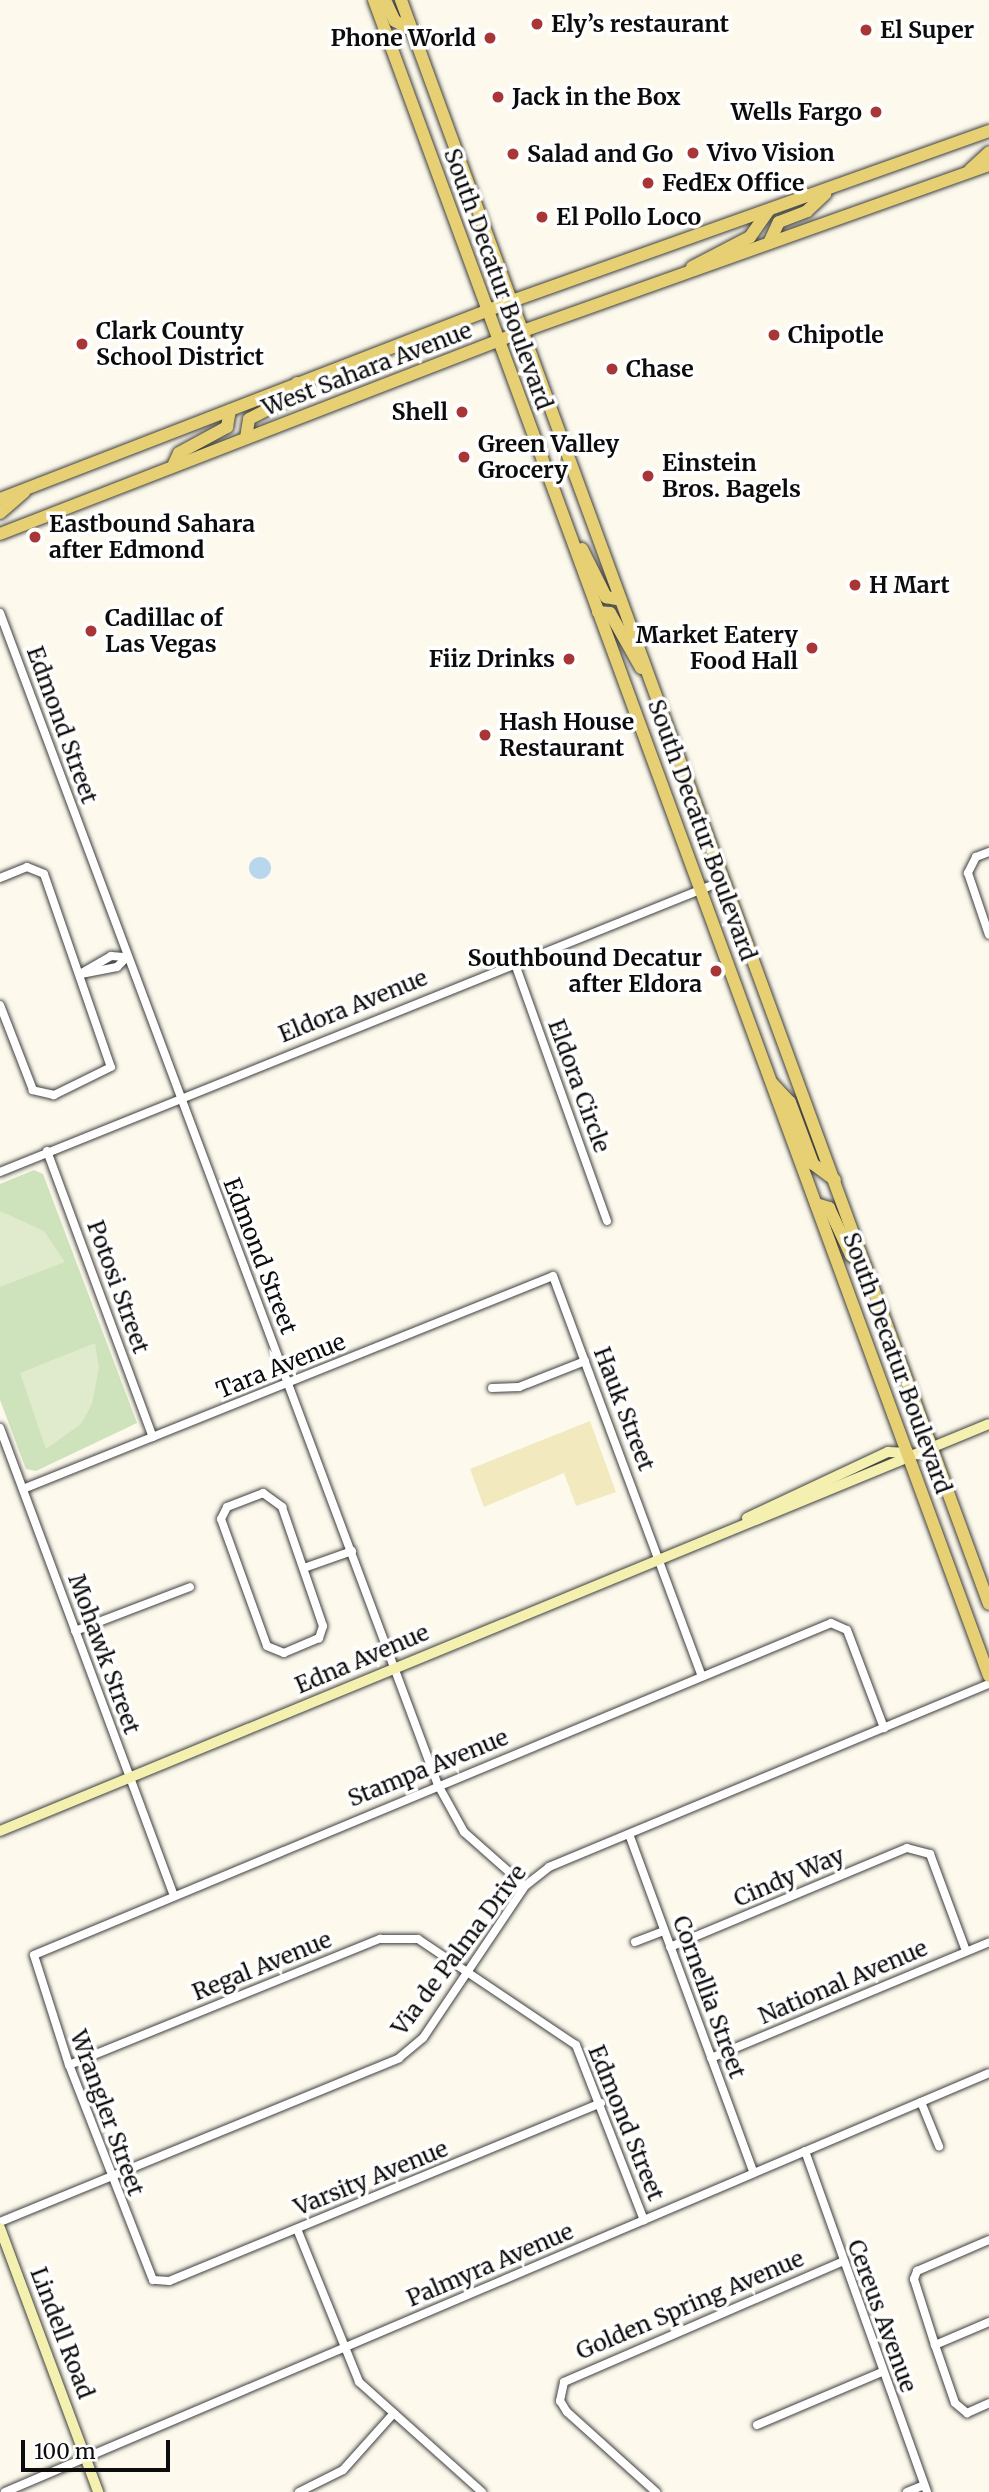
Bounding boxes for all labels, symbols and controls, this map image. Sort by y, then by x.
place label: Ely’s restaurant [551,10,729,38]
marker: Ely’s restaurant [529,16,545,32]
place label: El Super [880,16,974,44]
marker: El Super [858,22,874,38]
place label: Phone World [330,24,476,52]
marker: Phone World [482,30,498,46]
place label: Jack in the Box [512,83,681,111]
marker: Jack in the Box [490,89,506,105]
place label: Wells Fargo [731,98,862,126]
marker: Wells Fargo [868,104,884,120]
place label: Vivo Vision [707,139,835,167]
place label: Salad and Go [527,140,673,168]
street label: South Decatur Boulevard [438,145,558,413]
marker: Vivo Vision [685,145,701,161]
marker: Salad and Go [505,146,521,162]
place label: FedEx Office [662,169,804,197]
marker: FedEx Office [640,175,656,191]
place label: El Pollo Loco [556,203,701,231]
marker: El Pollo Loco [534,209,550,225]
street label: West Sahara Avenue [258,316,476,422]
place label: Clark County School District [96,317,264,371]
place label: Chipotle [788,321,884,349]
marker: Chipotle [766,327,782,343]
marker: Clark County School District [74,336,90,352]
place label: Chase [626,355,694,383]
marker: Chase [604,361,620,377]
place label: Shell [392,398,448,426]
marker: Shell [454,404,470,420]
place label: Green Valley Grocery [478,430,619,484]
marker: Green Valley Grocery [456,449,472,465]
place label: Einstein Bros. Bagels [662,449,801,503]
marker: Einstein Bros. Bagels [640,468,656,484]
place label: Eastbound Sahara after Edmond [49,510,255,564]
marker: Eastbound Sahara after Edmond [27,529,43,545]
place label: H Mart [869,571,950,599]
marker: H Mart [847,577,863,593]
place label: Cadillac of Las Vegas [105,604,223,658]
place label: Market Eatery Food Hall [636,621,798,675]
marker: Cadillac of Las Vegas [83,623,99,639]
marker: Market Eatery Food Hall [804,640,820,656]
street label: Edmond Street [21,643,103,807]
place label: Fiiz Drinks [429,645,555,673]
marker: Fiiz Drinks [561,651,577,667]
street label: South Decatur Boulevard [642,696,762,964]
place label: Hash House Restaurant [499,708,634,762]
marker: Hash House Restaurant [477,727,493,743]
place label: Southbound Decatur after Eldora [467,944,702,998]
marker: Southbound Decatur after Eldora [708,963,724,979]
street label: Eldora Avenue [275,964,431,1048]
street label: Eldora Circle [542,1016,616,1156]
street label: Edmond Street [218,1174,302,1338]
street label: Potosi Street [81,1217,155,1357]
street label: South Decatur Boulevard [837,1229,957,1497]
street label: Tara Avenue [213,1328,349,1404]
street label: Hauk Street [588,1343,660,1475]
street label: Mohawk Street [62,1570,146,1738]
street label: Edna Avenue [291,1618,433,1700]
street label: Stampa Avenue [344,1723,512,1813]
street label: Cindy Way [730,1841,848,1913]
street label: Via de Palma Drive [386,1859,532,2041]
street label: Cornellia Street [667,1912,751,2082]
street label: Regal Avenue [188,1926,336,2006]
street label: National Avenue [754,1934,932,2030]
street label: Wrangler Street [64,2027,150,2199]
street label: Edmond Street [582,2041,670,2205]
street label: Varsity Avenue [290,2135,452,2221]
street label: Palmyra Avenue [403,2217,577,2313]
street label: Cereus Avenue [842,2236,922,2396]
street label: Golden Spring Avenue [572,2245,808,2365]
street label: Lindell Road [24,2263,100,2403]
scale bar [24,2426,173,2470]
text: 100 m [34,2438,96,2465]

